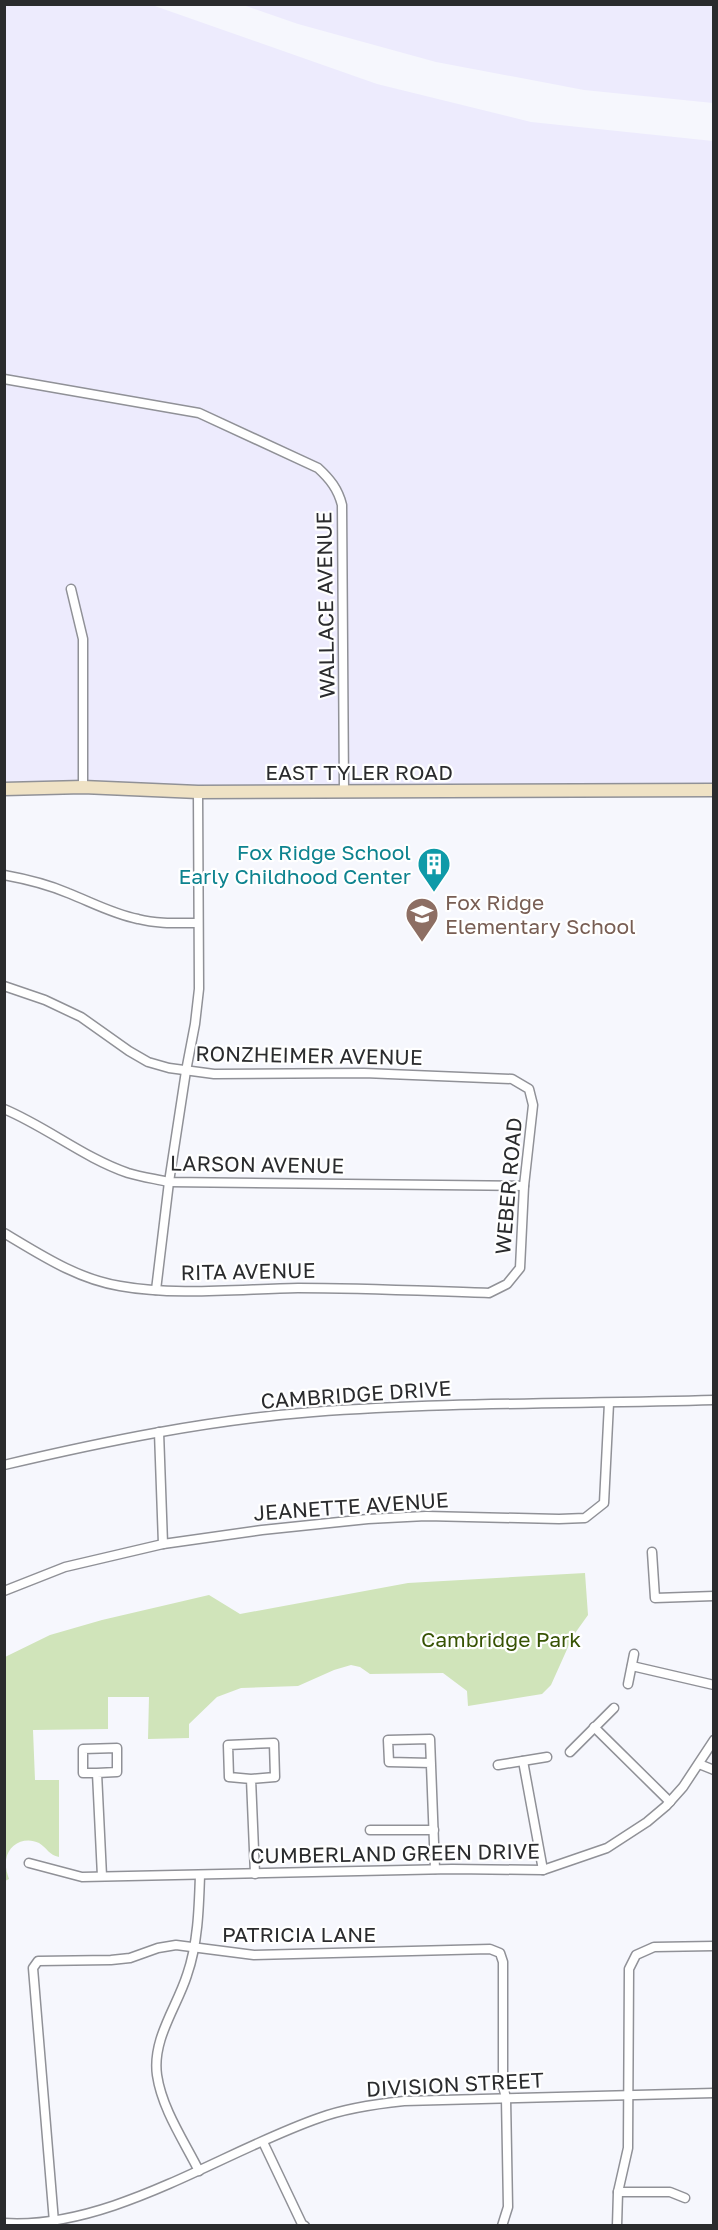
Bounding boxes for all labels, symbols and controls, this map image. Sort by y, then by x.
street label: WALLACE AVENUE [310,511,340,699]
street label: EAST TYLER ROAD [265,759,453,785]
place label: Fox Ridge School Early Childhood Center [179,839,411,889]
building icon: Fox Ridge School Early Childhood Center [416,846,452,893]
place label: Fox Ridge Elementary School [445,889,636,939]
school or university icon: Fox Ridge Elementary School [404,896,440,943]
street label: RONZHEIMER AVENUE [195,1040,423,1070]
street label: WEBER ROAD [489,1116,527,1256]
street label: LARSON AVENUE [170,1149,344,1179]
street label: RITA AVENUE [180,1257,316,1285]
street label: CAMBRIDGE DRIVE [260,1374,452,1414]
street label: JEANETTE AVENUE [253,1486,449,1526]
park label: Cambridge Park [421,1626,581,1652]
street label: CUMBERLAND GREEN DRIVE [250,1837,540,1869]
street label: PATRICIA LANE [222,1921,376,1947]
street label: DIVISION STREET [365,2066,545,2102]

